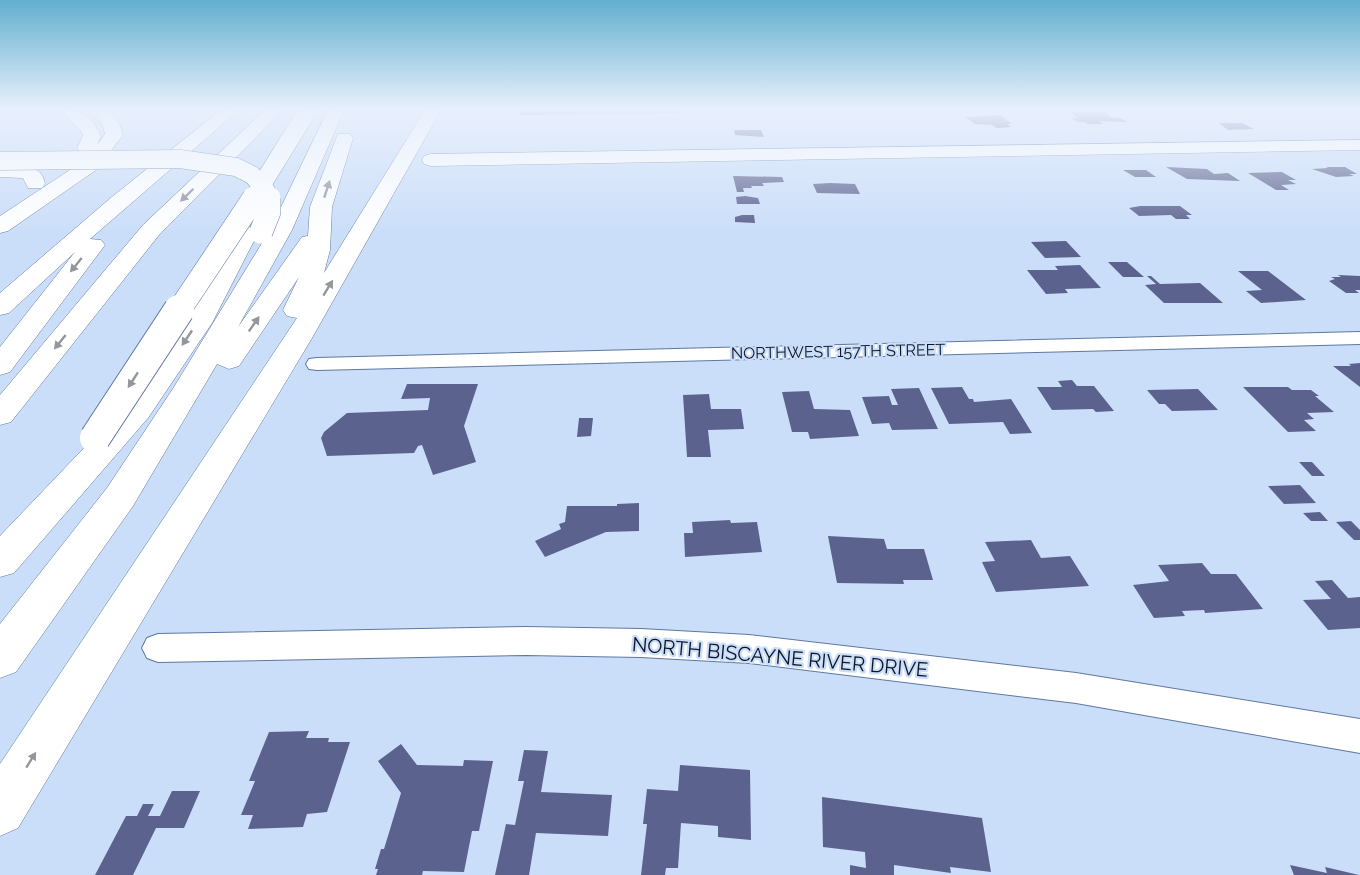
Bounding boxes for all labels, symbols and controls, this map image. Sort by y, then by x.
one-way arrow [323,180,333,198]
one-way arrow [181,187,195,201]
one-way arrow [70,257,83,272]
one-way arrow [323,280,334,296]
one-way arrow [248,316,260,332]
one-way arrow [181,330,193,346]
one-way arrow [53,334,66,350]
street label: NORTHWEST 157TH STREET [731,340,946,363]
one-way arrow [128,372,139,388]
street label: NORTH BISCAYNE RIVER DRIVE [631,632,929,682]
one-way arrow [26,752,37,769]

